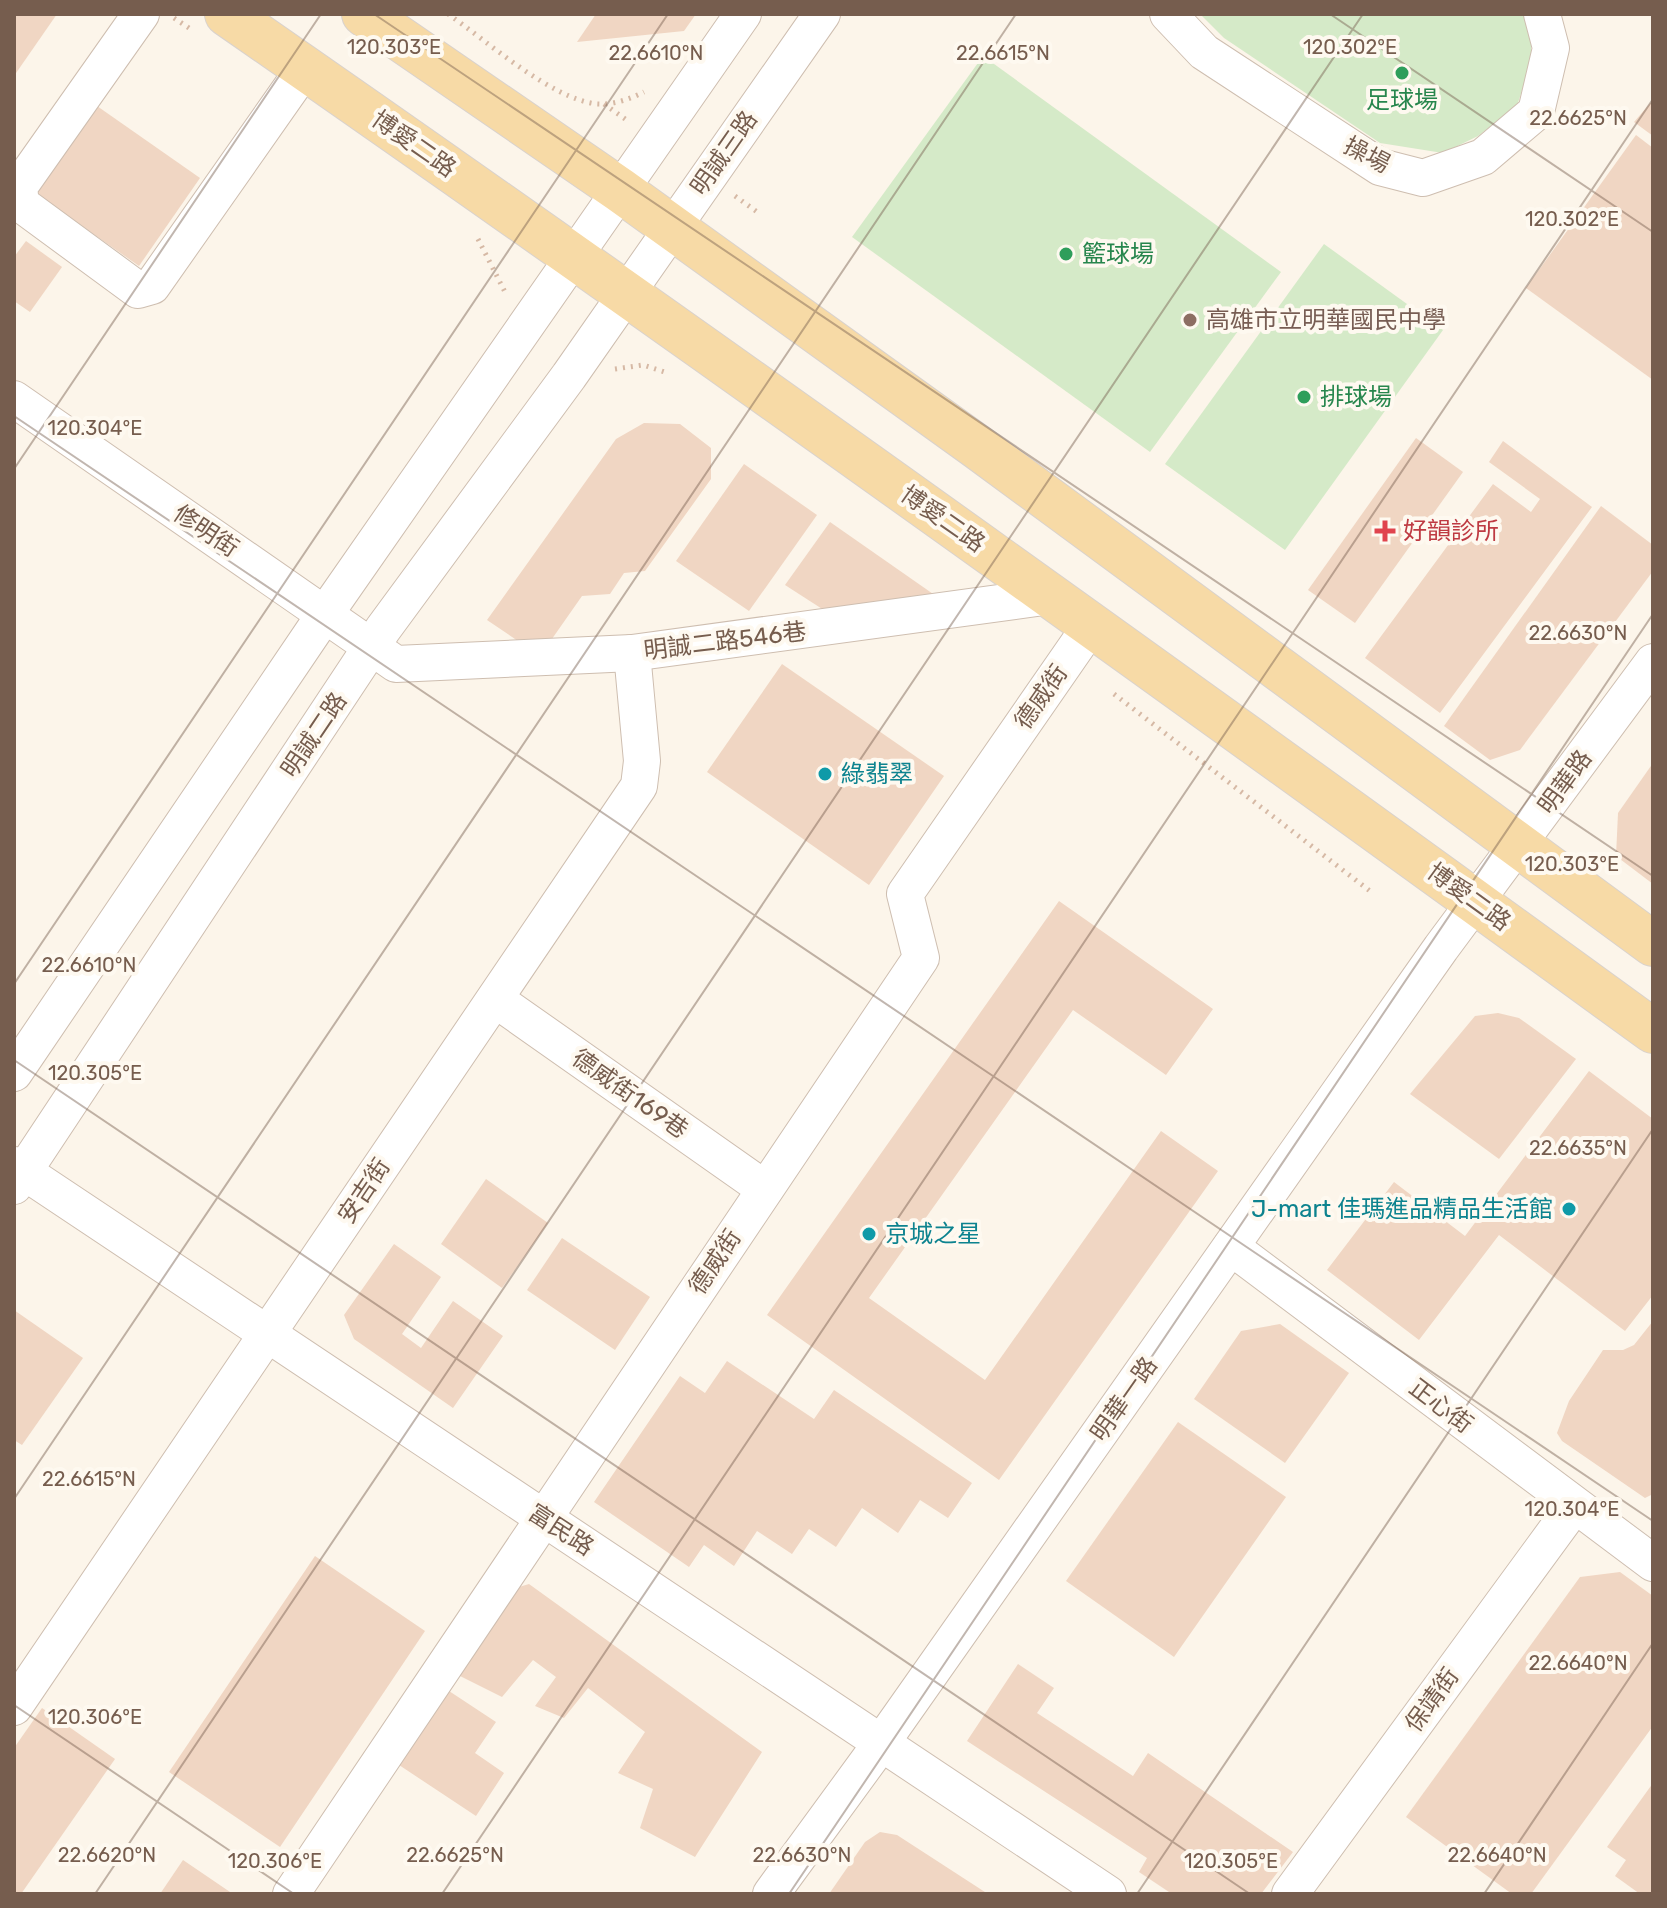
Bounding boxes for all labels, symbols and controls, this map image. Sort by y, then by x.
text: 120.303°E [347,35,441,59]
text: 120.302°E [1303,35,1397,59]
text: 22.6610°N [609,41,703,65]
text: 22.6615°N [956,41,1050,65]
marker: 足球場 [1393,64,1411,82]
place label: 足球場 [1366,86,1438,114]
street label: 博愛二路 [367,105,461,183]
street label: 明誠三路 [685,106,763,200]
text: 22.6625°N [1529,106,1627,130]
street label: 操場 [1339,131,1395,179]
text: 120.302°E [1525,207,1619,231]
place label: 籃球場 [1082,240,1154,268]
marker: 籃球場 [1057,245,1075,263]
place label: 高雄市立明華國民中學 [1206,306,1446,334]
marker: 高雄市立明華國民中學 [1181,311,1199,329]
place label: 排球場 [1320,383,1392,411]
marker: 排球場 [1295,388,1313,406]
text: 120.304°E [48,416,142,440]
street label: 博愛二路 [896,480,990,558]
street label: 修明街 [168,499,244,563]
place label: 好韻診所 [1403,517,1499,545]
marker: 好韻診所 [1374,520,1396,542]
street label: 明誠二路546巷 [642,617,808,665]
text: 22.6630°N [1529,621,1627,645]
street label: 德威街 [1009,659,1073,735]
street label: 明誠二路 [276,687,352,783]
street label: 明華路 [1533,745,1597,819]
place label: 綠翡翠 [841,760,913,788]
marker: 綠翡翠 [816,765,834,783]
text: 120.303°E [1525,852,1619,876]
street label: 博愛二路 [1422,857,1516,937]
text: 22.6610°N [42,953,136,977]
street label: 德威街169巷 [567,1044,693,1144]
text: 120.305°E [48,1061,142,1085]
text: 22.6635°N [1529,1136,1627,1160]
street label: 安吉街 [332,1153,396,1229]
place label: J-mart 佳瑪進品精品生活館 [1251,1195,1553,1223]
marker: J-mart 佳瑪進品精品生活館 [1560,1200,1578,1218]
place label: 京城之星 [885,1220,981,1248]
street label: 德威街 [683,1224,747,1300]
marker: 京城之星 [860,1225,878,1243]
street label: 明華一路 [1085,1352,1163,1446]
street label: 正心街 [1404,1373,1478,1439]
text: 22.6615°N [42,1467,136,1491]
text: 120.304°E [1525,1497,1619,1521]
street label: 富民路 [523,1499,599,1561]
text: 22.6640°N [1528,1651,1628,1675]
street label: 保靖街 [1400,1663,1464,1737]
text: 120.306°E [48,1705,142,1729]
text: 22.6620°N [58,1843,156,1867]
text: 22.6625°N [406,1843,504,1867]
text: 22.6630°N [753,1843,851,1867]
text: 22.6640°N [1447,1843,1547,1867]
text: 120.306°E [228,1849,322,1873]
text: 120.305°E [1184,1849,1278,1873]

